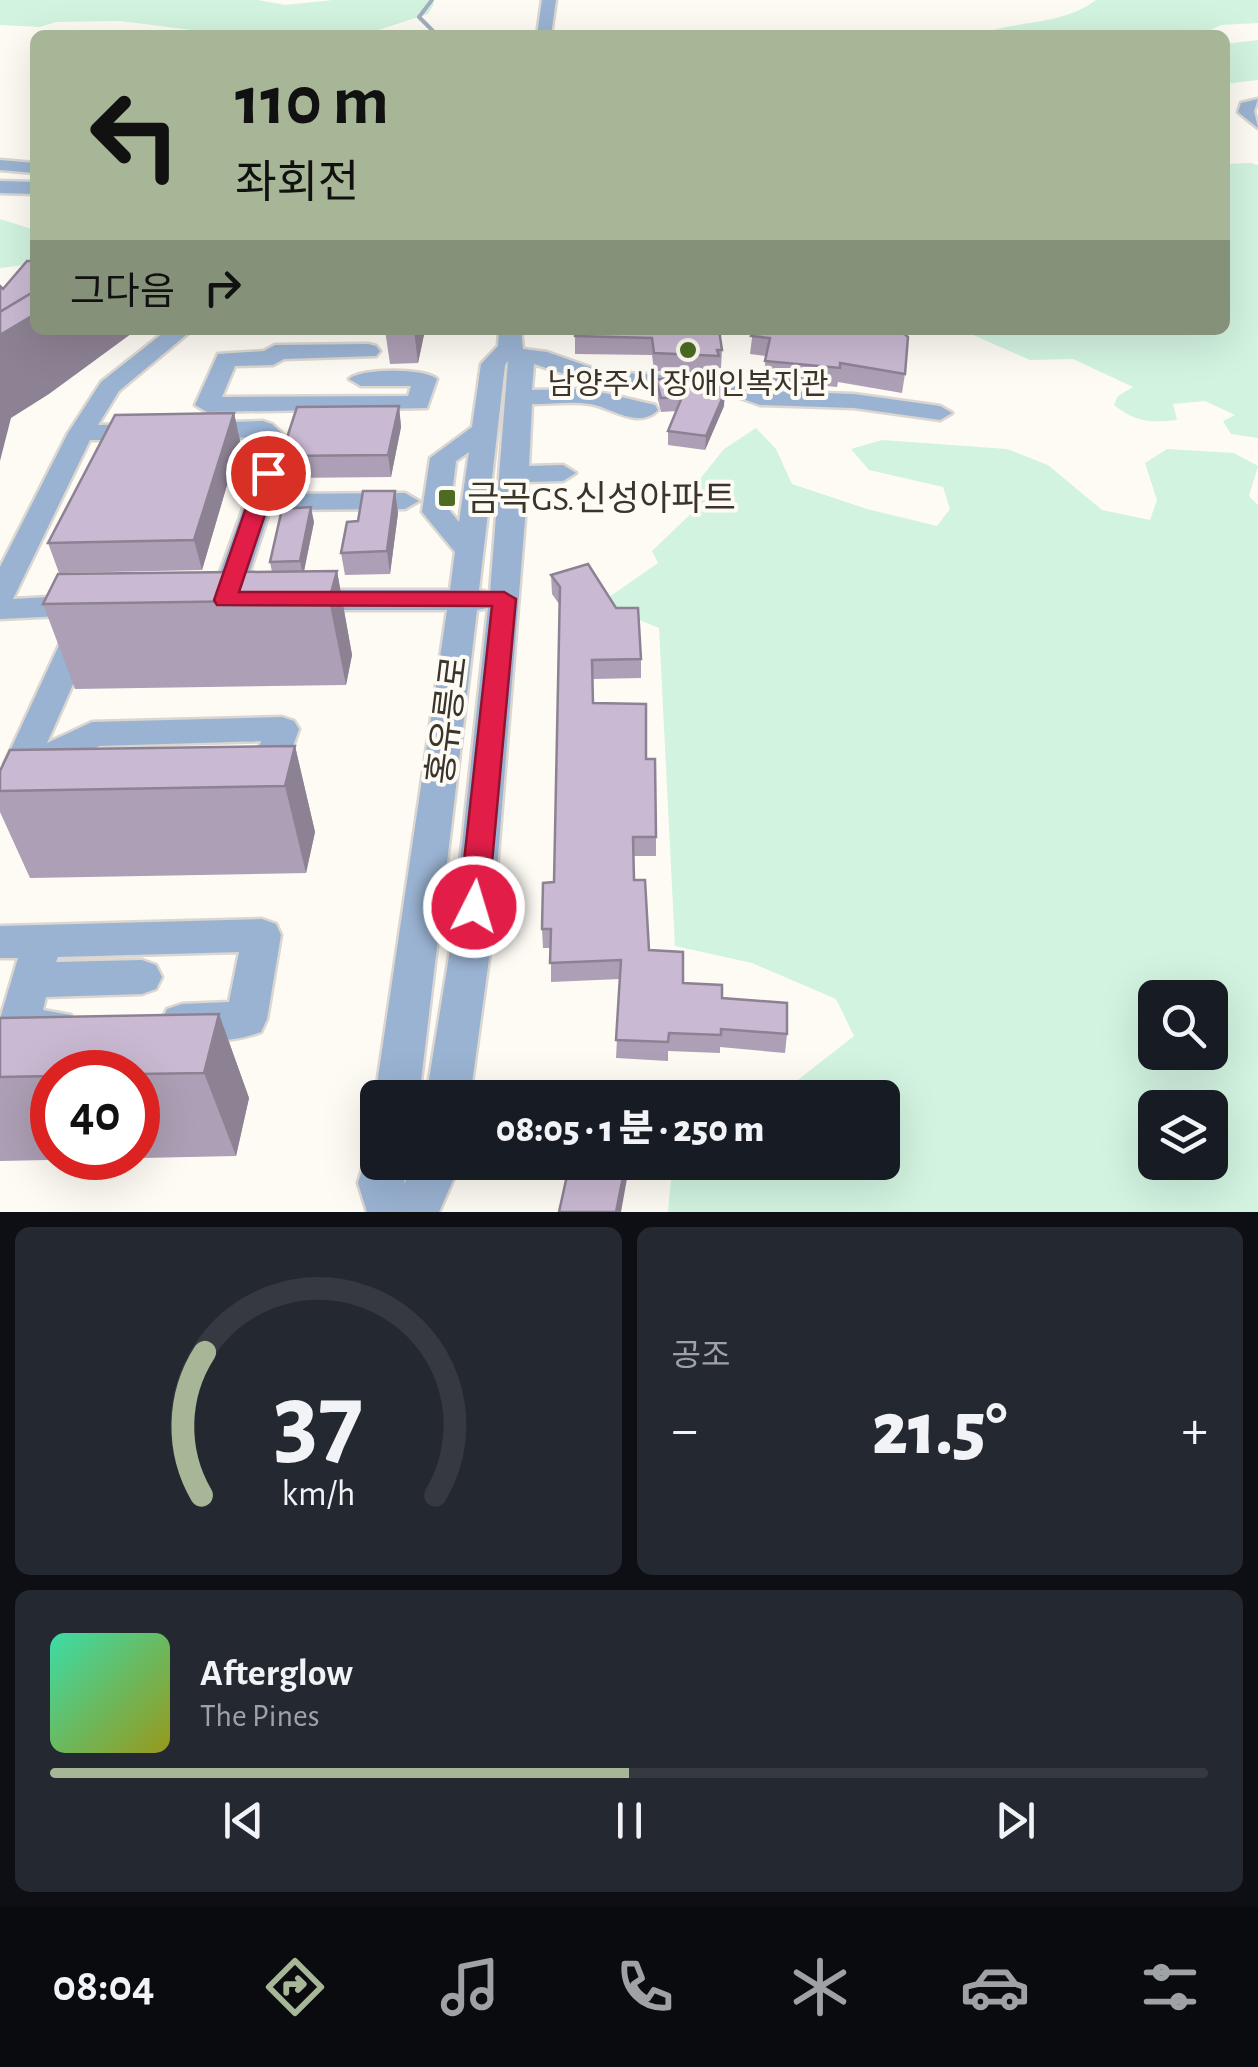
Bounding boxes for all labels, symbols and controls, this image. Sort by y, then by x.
text: 110 m [235,67,389,137]
icon: left [70,70,200,200]
text: 좌회전 [235,161,359,206]
icon: right [195,260,250,315]
text: 그다음 [70,274,175,312]
marker: 남양주시 장애인복지관 [677,339,699,361]
place label: 남양주시 장애인복지관 [548,368,828,400]
pin [226,431,311,516]
icon: arrive [241,446,296,501]
place label: 금곡GS.신성아파트 [467,481,736,517]
marker: 금곡GS.신성아파트 [436,487,458,509]
street label: 홍유릉로 [421,654,474,786]
position arrow [422,855,526,959]
map controls [1138,980,1228,1180]
button: search [1138,980,1228,1070]
speed limit sign: 40 [30,1050,160,1180]
button: layers [1138,1090,1228,1180]
text: 08:05 · 1 분 · 250 m [496,1111,764,1149]
text: 공조 [672,1340,730,1372]
text: 37 [273,1370,363,1474]
text: 21.5° [872,1393,1007,1468]
text: − [672,1403,698,1458]
text: + [1182,1403,1208,1458]
text: km/h [281,1476,355,1512]
text: Afterglow [200,1655,353,1693]
text: The Pines [200,1700,320,1732]
icon: previous [216,1793,271,1848]
icon: pause [602,1793,657,1848]
icon: next [988,1793,1043,1848]
icon: directions [260,1952,330,2022]
icon: music [435,1952,505,2022]
icon: phone [610,1952,680,2022]
icon: climate [785,1952,855,2022]
icon: car [960,1952,1030,2022]
icon: filters [1135,1952,1205,2022]
text: 08:04 [53,1964,155,2009]

